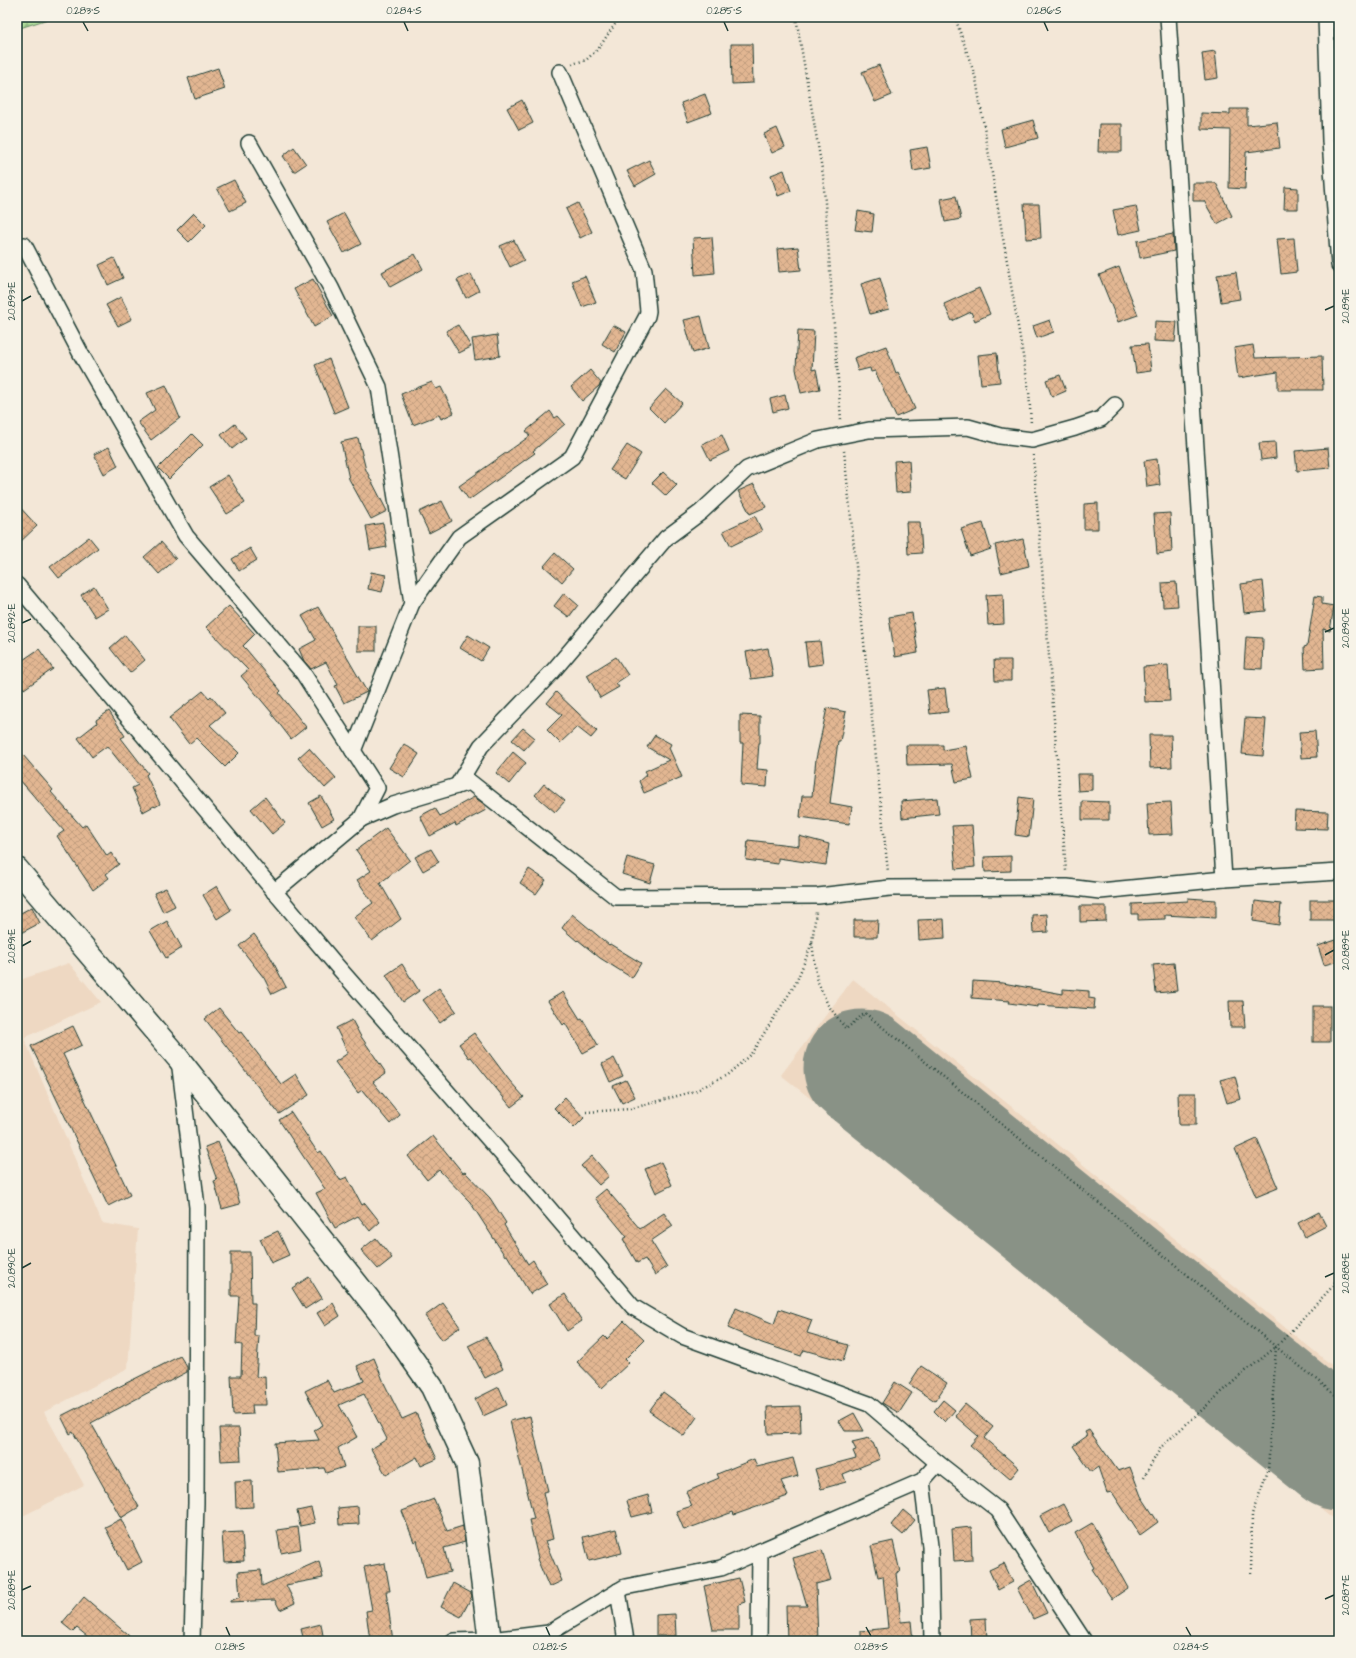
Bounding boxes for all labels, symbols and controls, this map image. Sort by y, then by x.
text: 0.283°S [66,4,100,18]
text: 0.284°S [386,4,422,18]
text: 0.285°S [706,4,742,18]
text: 0.286°S [1027,4,1062,18]
text: 20.893°E [5,282,19,320]
text: 20.891°E [1339,288,1353,324]
text: 20.892°E [5,603,19,643]
text: 20.890°E [1339,608,1353,648]
text: 20.891°E [5,928,19,964]
text: 20.889°E [1339,930,1353,970]
text: 20.890°E [5,1248,19,1288]
text: 20.888°E [1339,1252,1353,1294]
text: 20.889°E [5,1570,19,1610]
text: 20.887°E [1339,1575,1353,1615]
text: 0.281°S [215,1640,245,1654]
text: 0.282°S [533,1640,568,1654]
text: 0.283°S [854,1640,888,1654]
text: 0.284°S [1173,1640,1209,1654]

